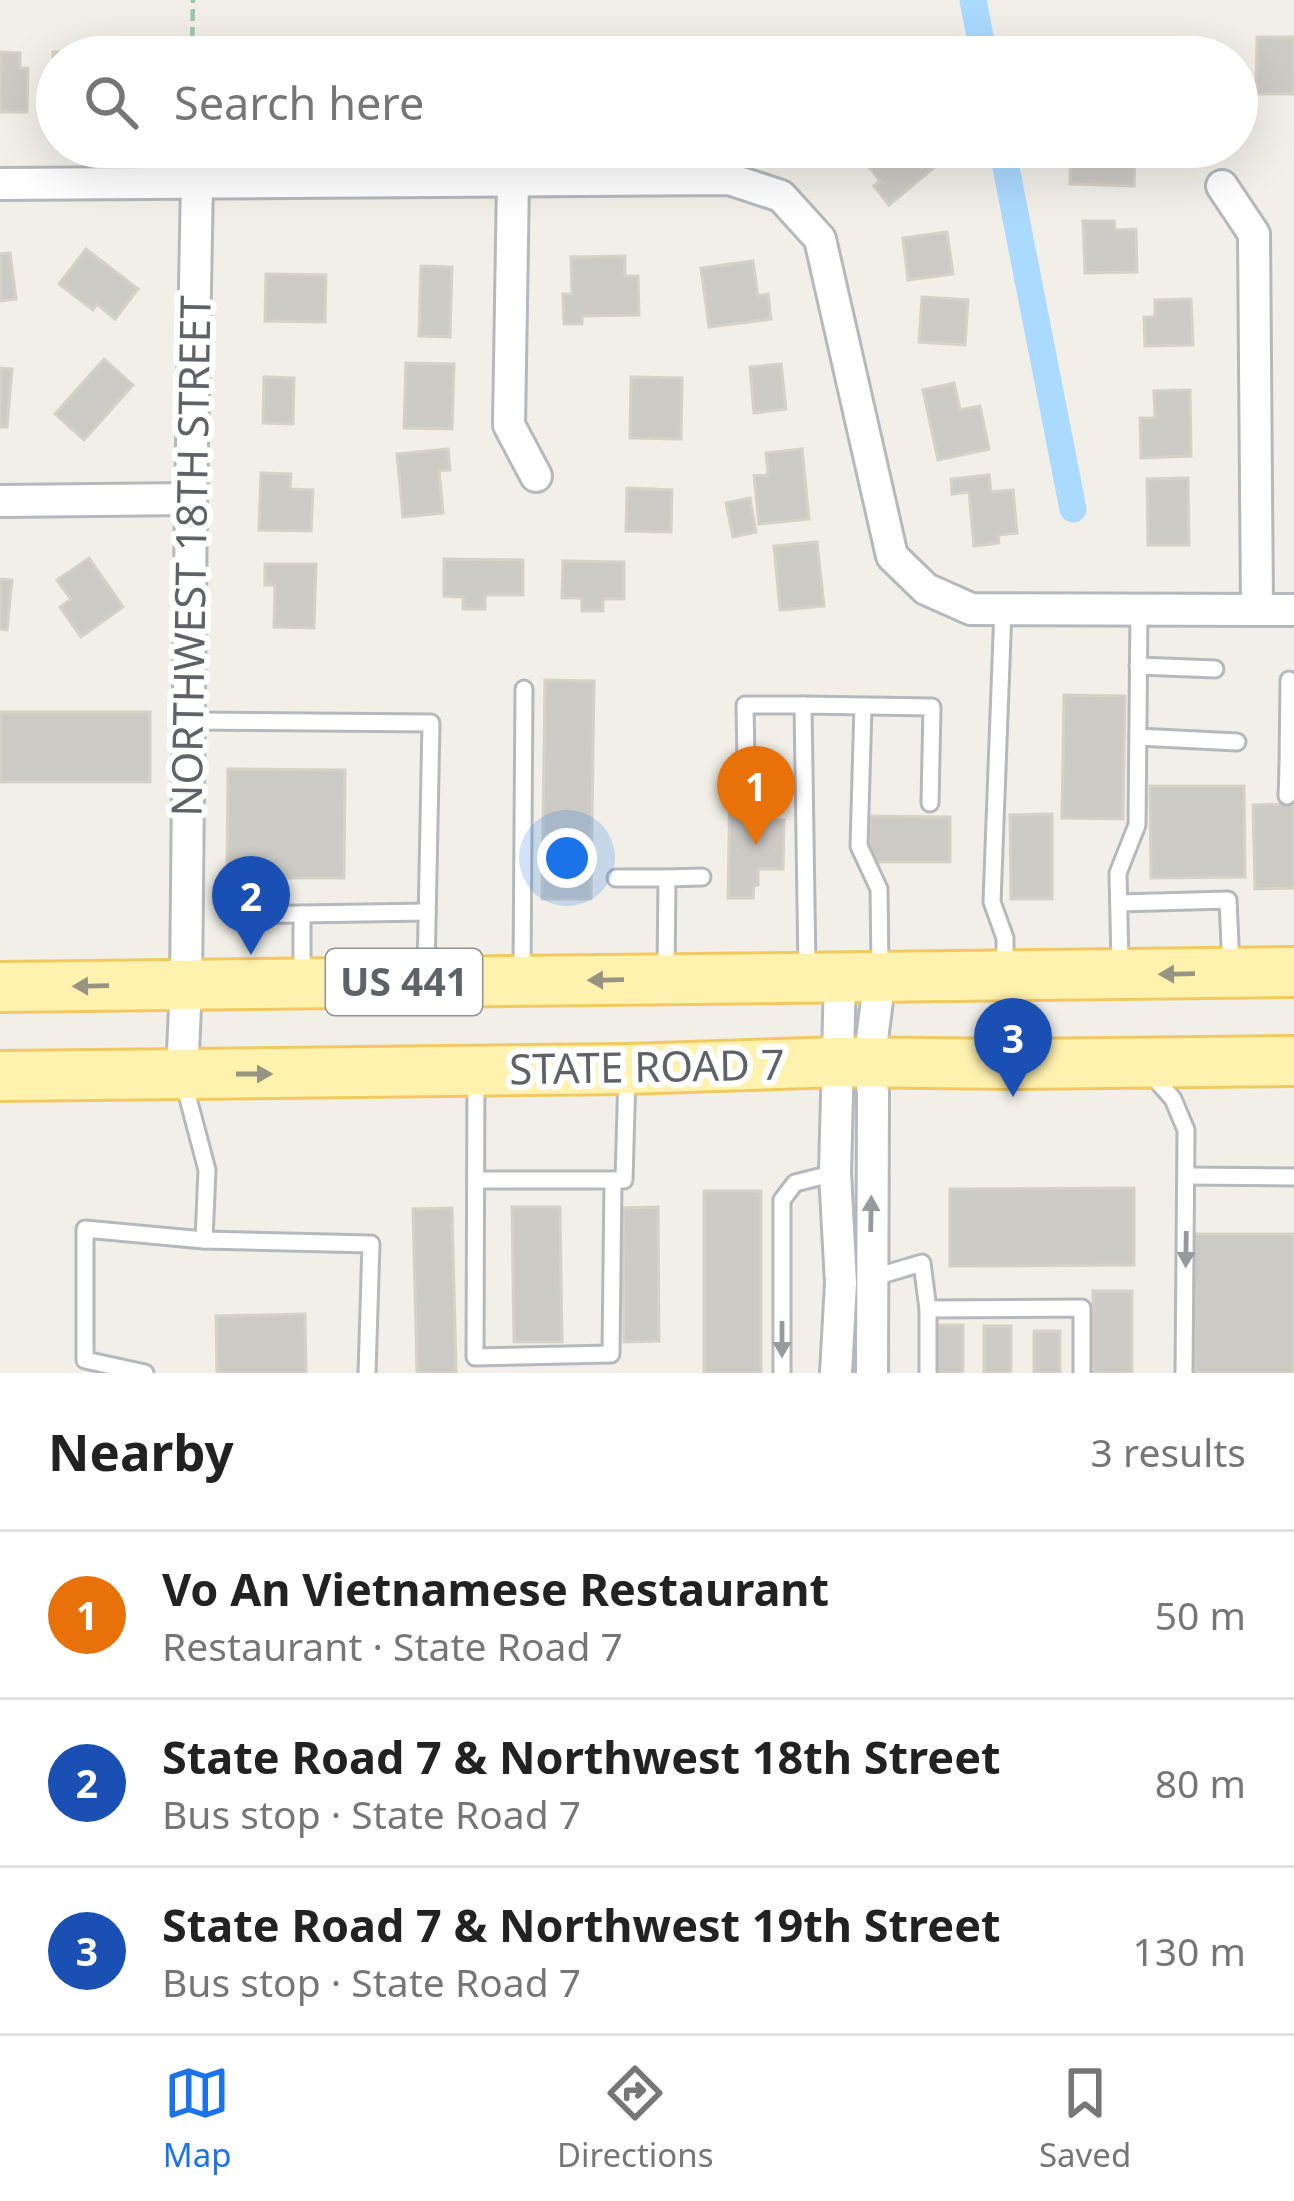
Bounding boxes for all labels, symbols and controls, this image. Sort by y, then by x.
search box [36,36,1258,168]
icon: search [78,69,144,135]
text: Search here [174,72,424,133]
street label: NORTHWEST 18TH STREET [156,295,223,817]
pin: 1 [717,746,795,845]
your location [537,828,597,888]
pin: 2 [212,856,290,955]
road number: US 441 [326,949,482,1015]
one-way arrow [1157,964,1195,983]
one-way arrow [587,971,625,990]
one-way arrow [71,976,109,996]
pin: 3 [974,998,1052,1097]
street label: STATE ROAD 7 [509,1035,785,1096]
one-way arrow [236,1064,274,1084]
one-way arrow [862,1194,881,1232]
one-way arrow [1176,1231,1196,1269]
one-way arrow [772,1321,792,1359]
text: Nearby [48,1416,234,1486]
text: 3 results [1091,1425,1246,1478]
text: Vo An Vietnamese Restaurant [162,1558,829,1619]
text: 1 [76,1588,98,1641]
text: 50 m [1155,1588,1246,1641]
text: Restaurant · State Road 7 [162,1619,623,1672]
text: State Road 7 & Northwest 18th Street [162,1726,1001,1787]
text: 2 [76,1756,98,1809]
text: 80 m [1155,1756,1246,1809]
text: Bus stop · State Road 7 [162,1787,581,1840]
text: State Road 7 & Northwest 19th Street [162,1894,1001,1955]
text: 3 [76,1924,98,1977]
text: 130 m [1132,1924,1246,1977]
text: Bus stop · State Road 7 [162,1955,581,2008]
tab: Map [163,2060,231,2177]
tab: Directions [557,2060,714,2177]
tab: Saved [1039,2060,1131,2177]

